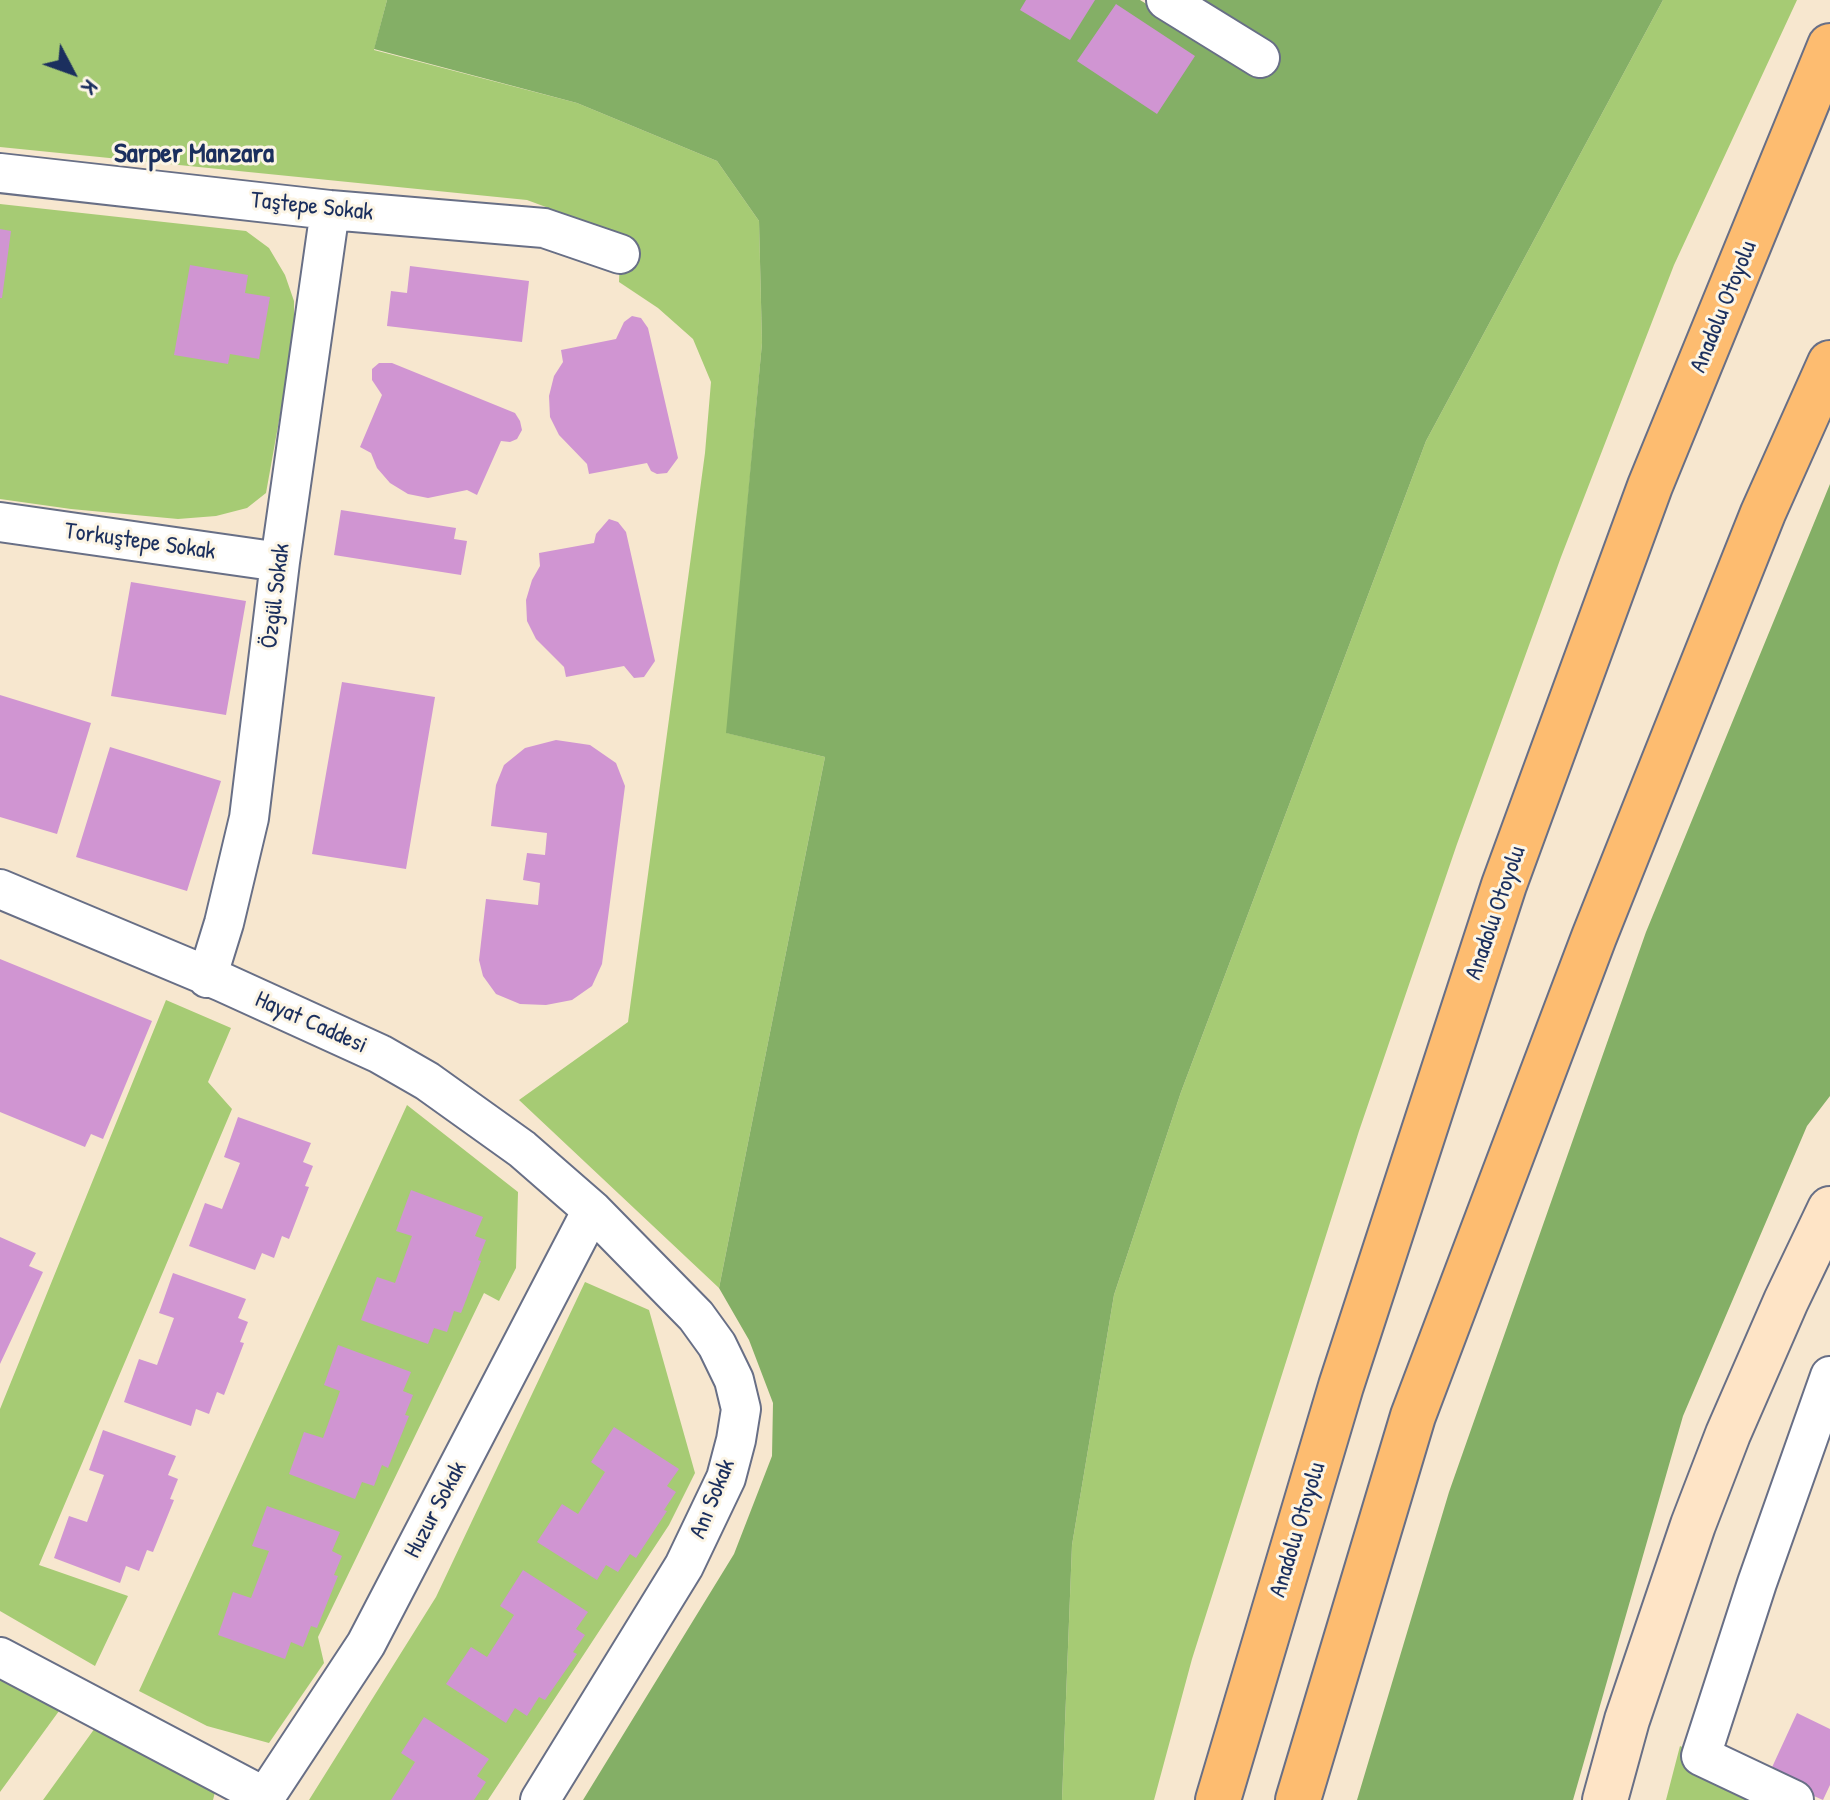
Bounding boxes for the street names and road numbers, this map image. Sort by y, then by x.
street label: Taştepe Sokak [249,186,375,228]
street label: Anadolu Otoyolu [1685,237,1763,377]
street label: Torkuştepe Sokak [63,517,217,567]
street label: Özgül Sokak [255,542,297,650]
street label: Anadolu Otoyolu [1460,842,1532,984]
street label: Hayat Caddesi [251,986,371,1060]
street label: Anı Sokak [684,1455,742,1543]
street label: Huzur Sokak [399,1457,473,1563]
street label: Anadolu Otoyolu [1264,1459,1332,1601]

